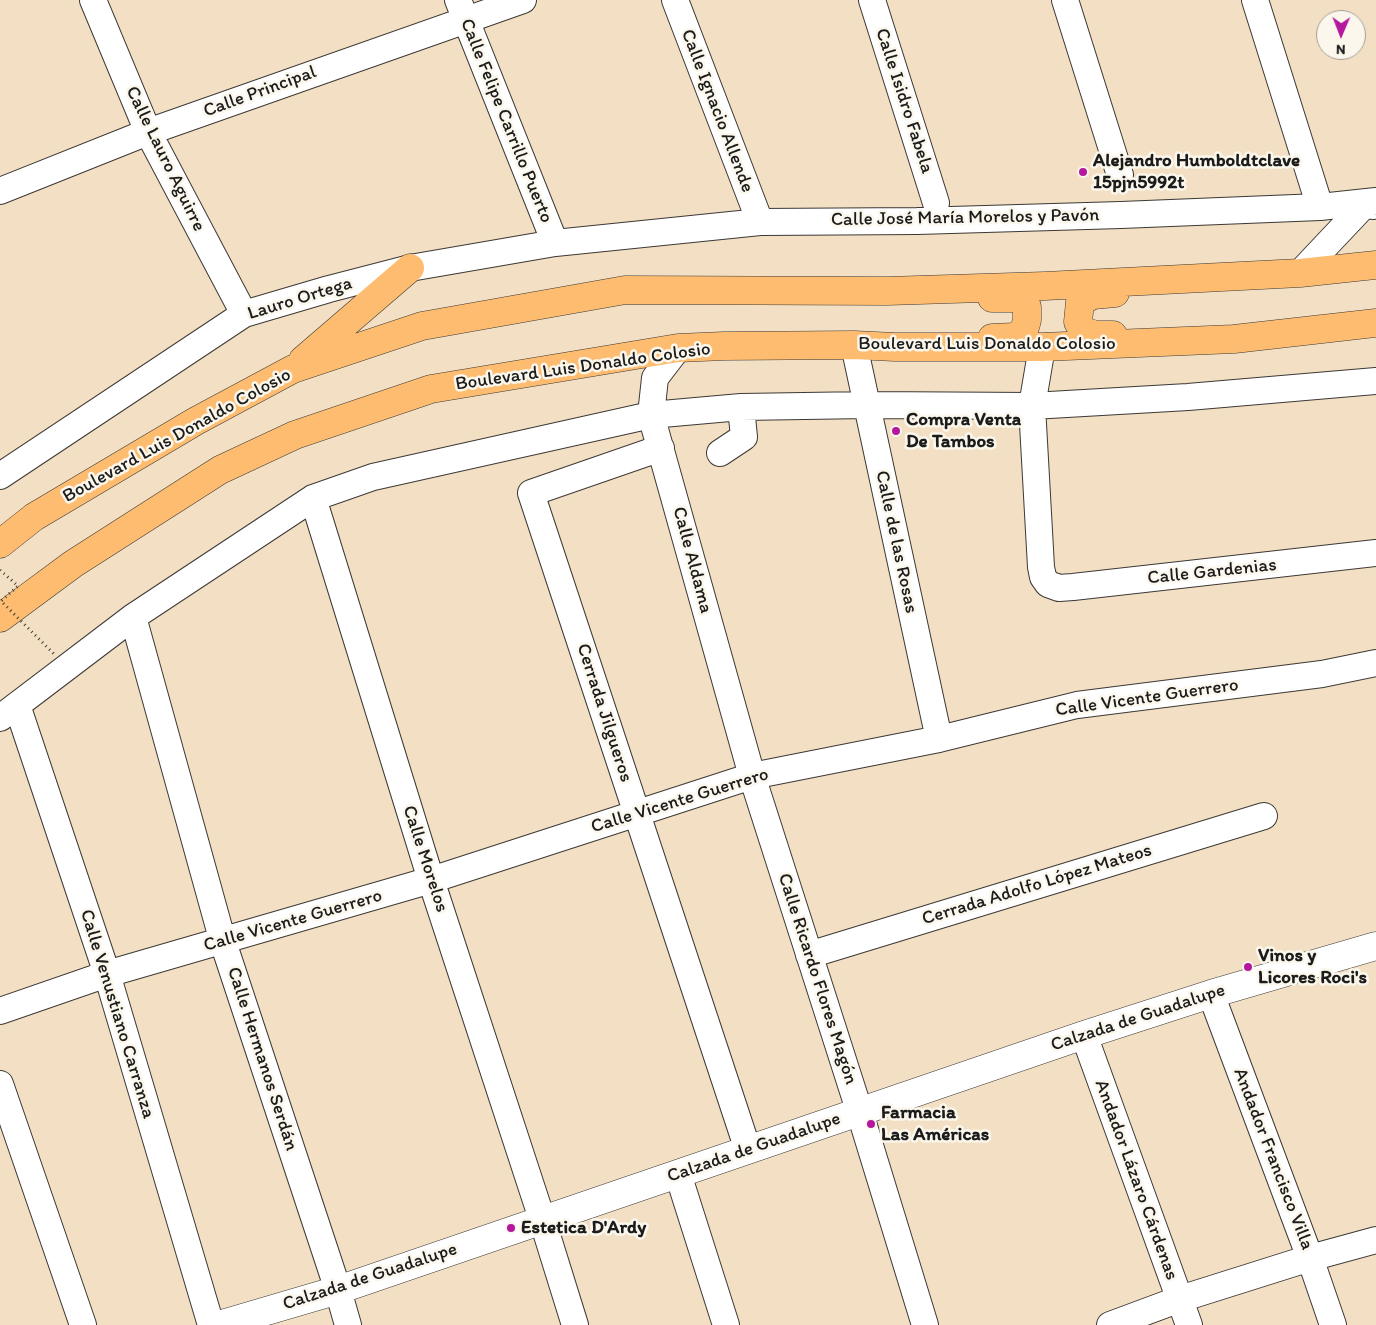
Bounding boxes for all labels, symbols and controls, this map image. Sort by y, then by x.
north arrow [1316,10,1366,60]
street label: Calle Felipe Carrillo Puerto [455,15,557,227]
street label: Calle Ignacio Allende [675,26,759,196]
street label: Calle Isidro Fabela [870,26,938,176]
text: N [1336,41,1346,58]
street label: Calle Principal [200,61,320,123]
street label: Calle Lauro Aguirre [120,83,210,235]
place label: Alejandro Humboldtclave 15pjn5992t [1093,150,1300,194]
marker: Alejandro Humboldtclave 15pjn5992t [1077,166,1089,178]
street label: Calle José María Morelos y Pavón [831,204,1099,232]
street label: Lauro Ortega [245,272,355,326]
street label: Boulevard Luis Donaldo Colosio [858,333,1116,355]
street label: Boulevard Luis Donaldo Colosio [454,338,712,396]
street label: Boulevard Luis Donaldo Colosio [59,364,295,508]
place label: Compra Venta De Tambos [906,409,1021,453]
marker: Compra Venta De Tambos [890,425,902,437]
street label: Calle de las Rosas [870,469,922,615]
street label: Calle Aldama [667,504,717,616]
street label: Calle Gardenias [1146,554,1278,590]
street label: Cerrada Jilgueros [571,641,637,785]
street label: Calle Vicente Guerrero [1054,674,1240,722]
street label: Calle Vicente Guerrero [588,763,772,839]
street label: Calle Morelos [397,803,453,915]
street label: Cerrada Adolfo López Mateos [919,839,1155,931]
street label: Calle Ricardo Flores Magón [772,871,862,1087]
street label: Calle Vicente Guerrero [201,885,385,957]
street label: Calle Venustiano Carranza [74,907,160,1121]
place label: Vinos y Licores Roci's [1258,945,1367,989]
marker: Vinos y Licores Roci's [1242,961,1254,973]
street label: Calle Hermanos Serdán [222,964,302,1154]
street label: Calzada de Guadalupe [1048,979,1228,1057]
street label: Andador Francisco Villa [1228,1065,1318,1253]
street label: Andador Lázaro Cárdenas [1089,1077,1183,1283]
place label: Farmacia Las Américas [881,1102,989,1146]
street label: Calzada de Guadalupe [664,1108,844,1188]
marker: Farmacia Las Américas [865,1118,877,1130]
place label: Estetica D'Ardy [521,1217,646,1239]
marker: Estetica D'Ardy [505,1222,517,1234]
street label: Calzada de Guadalupe [280,1238,460,1316]

